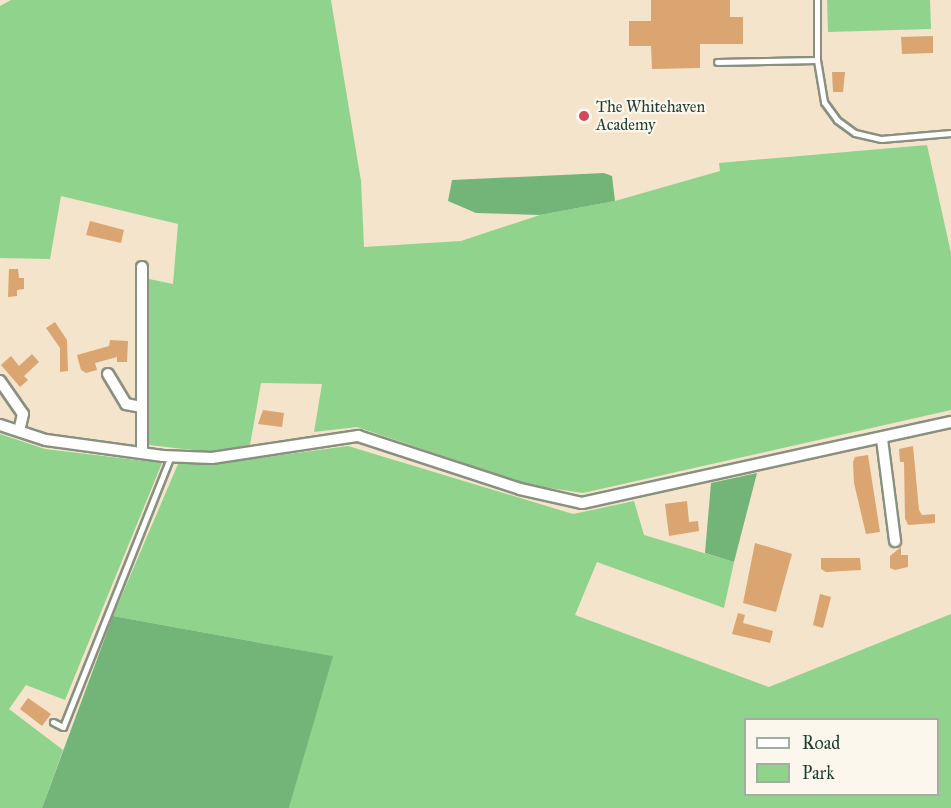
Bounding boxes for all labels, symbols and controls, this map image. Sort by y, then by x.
place label: The Whitehaven Academy [596,97,705,135]
marker: The Whitehaven Academy [577,109,591,123]
legend [744,718,939,796]
text: Road [802,732,840,754]
text: Park [802,762,835,784]

